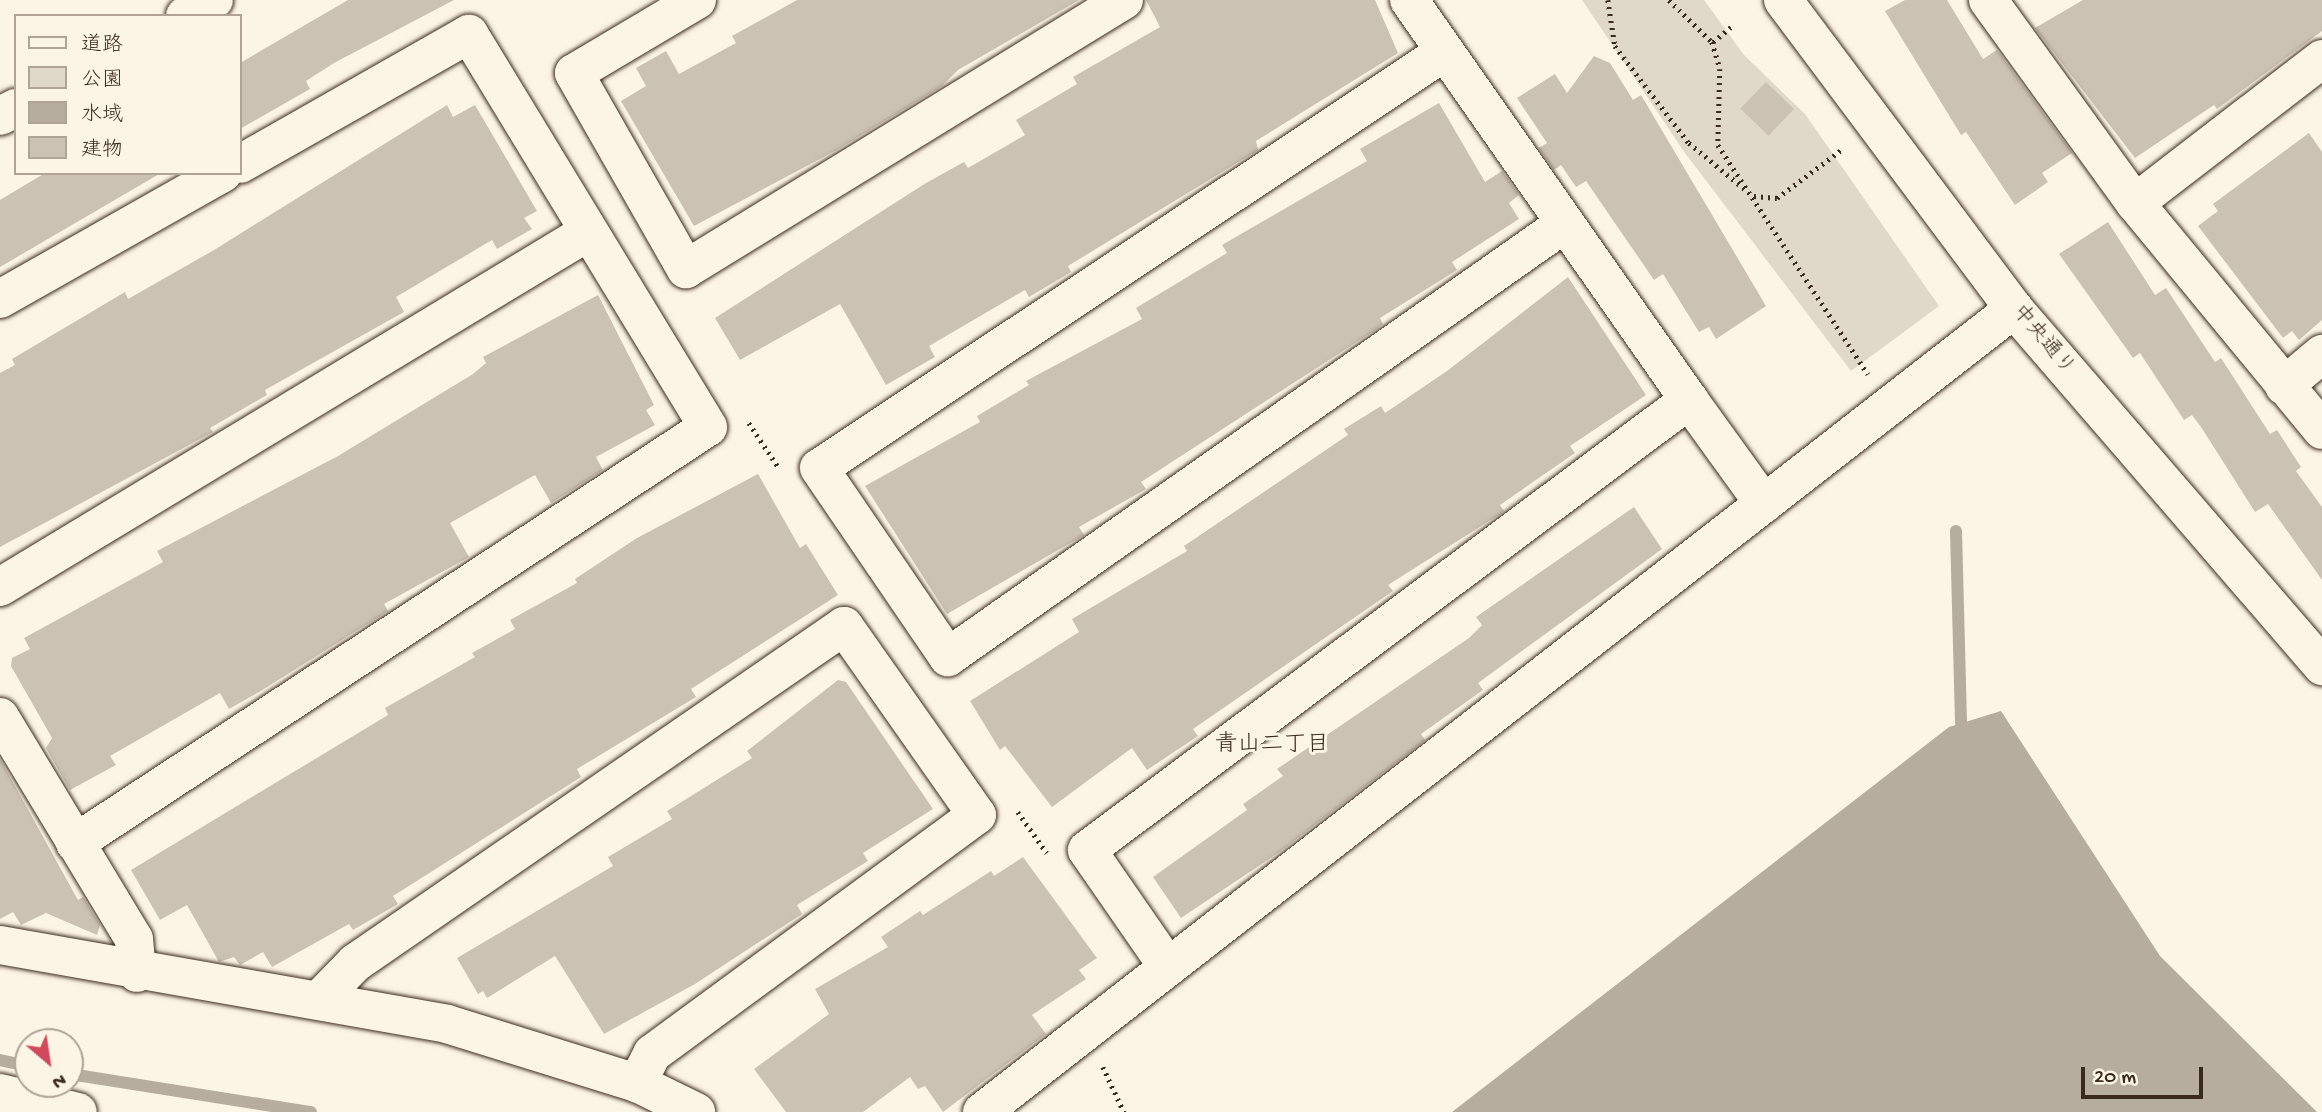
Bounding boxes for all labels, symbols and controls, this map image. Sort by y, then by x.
legend [14,14,242,175]
text: 道路 [81,34,123,59]
text: 公園 [81,69,123,94]
text: 水域 [81,104,123,129]
text: 建物 [81,139,123,164]
street label: 中央通り [2005,301,2079,381]
district label: 青山二丁目 [1215,732,1329,760]
north arrow [14,1028,84,1098]
scale bar [2084,1052,2206,1096]
text: 20 m [2094,1066,2136,1091]
text: N [47,1067,69,1093]

